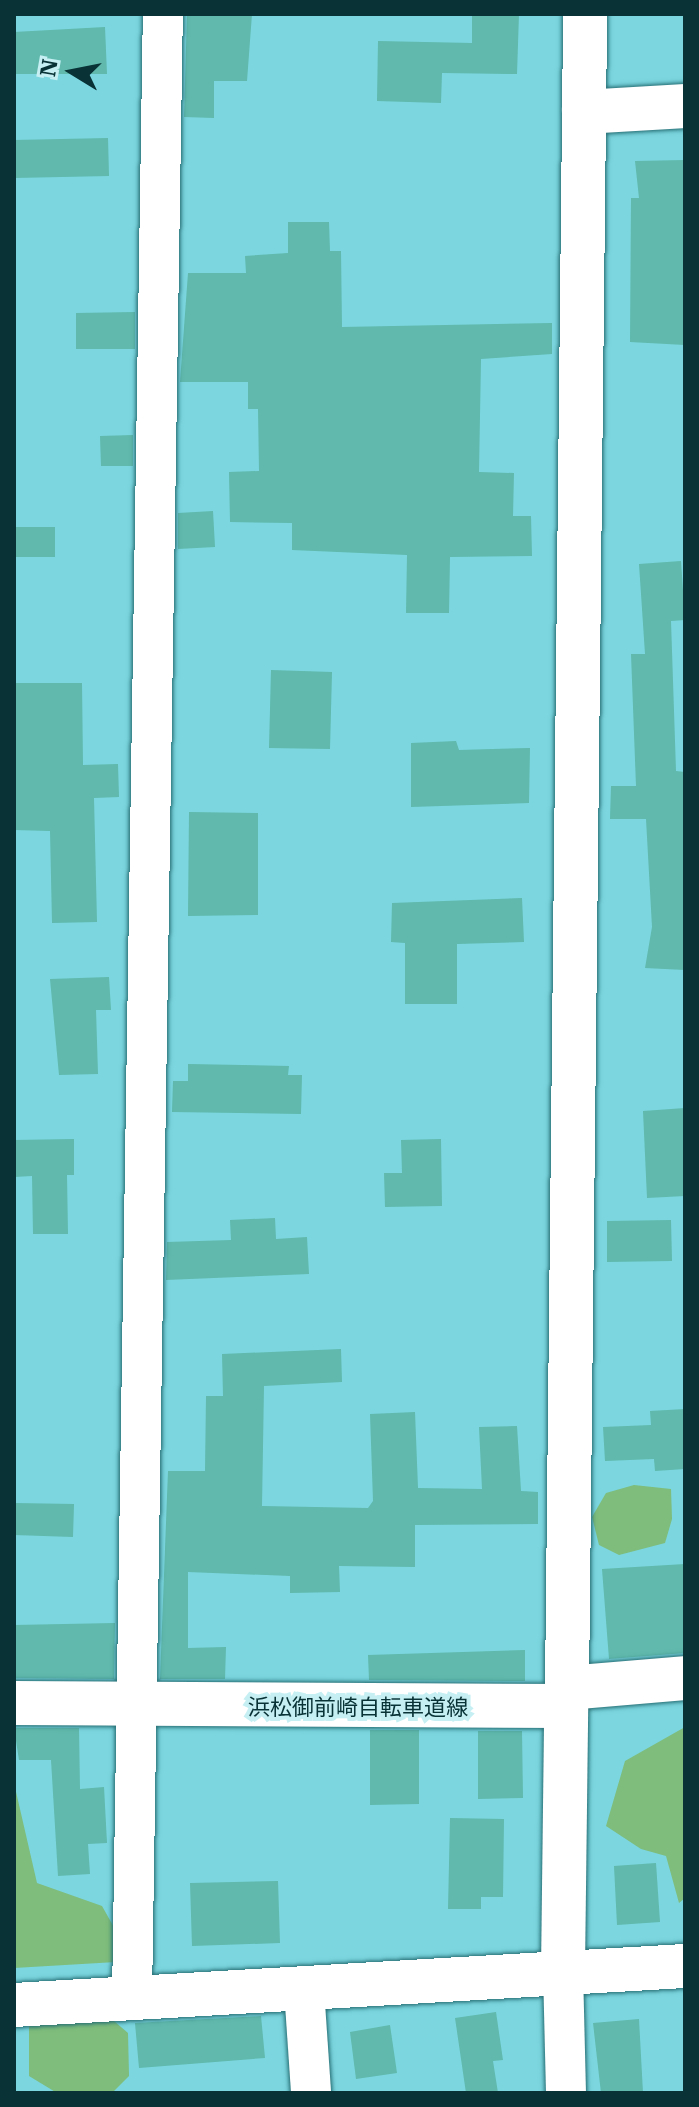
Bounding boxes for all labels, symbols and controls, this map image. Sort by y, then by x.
north arrow [32,32,112,112]
text: N [32,57,64,79]
street label: 浜松御前崎自転車道線 [248,1694,468,1720]

